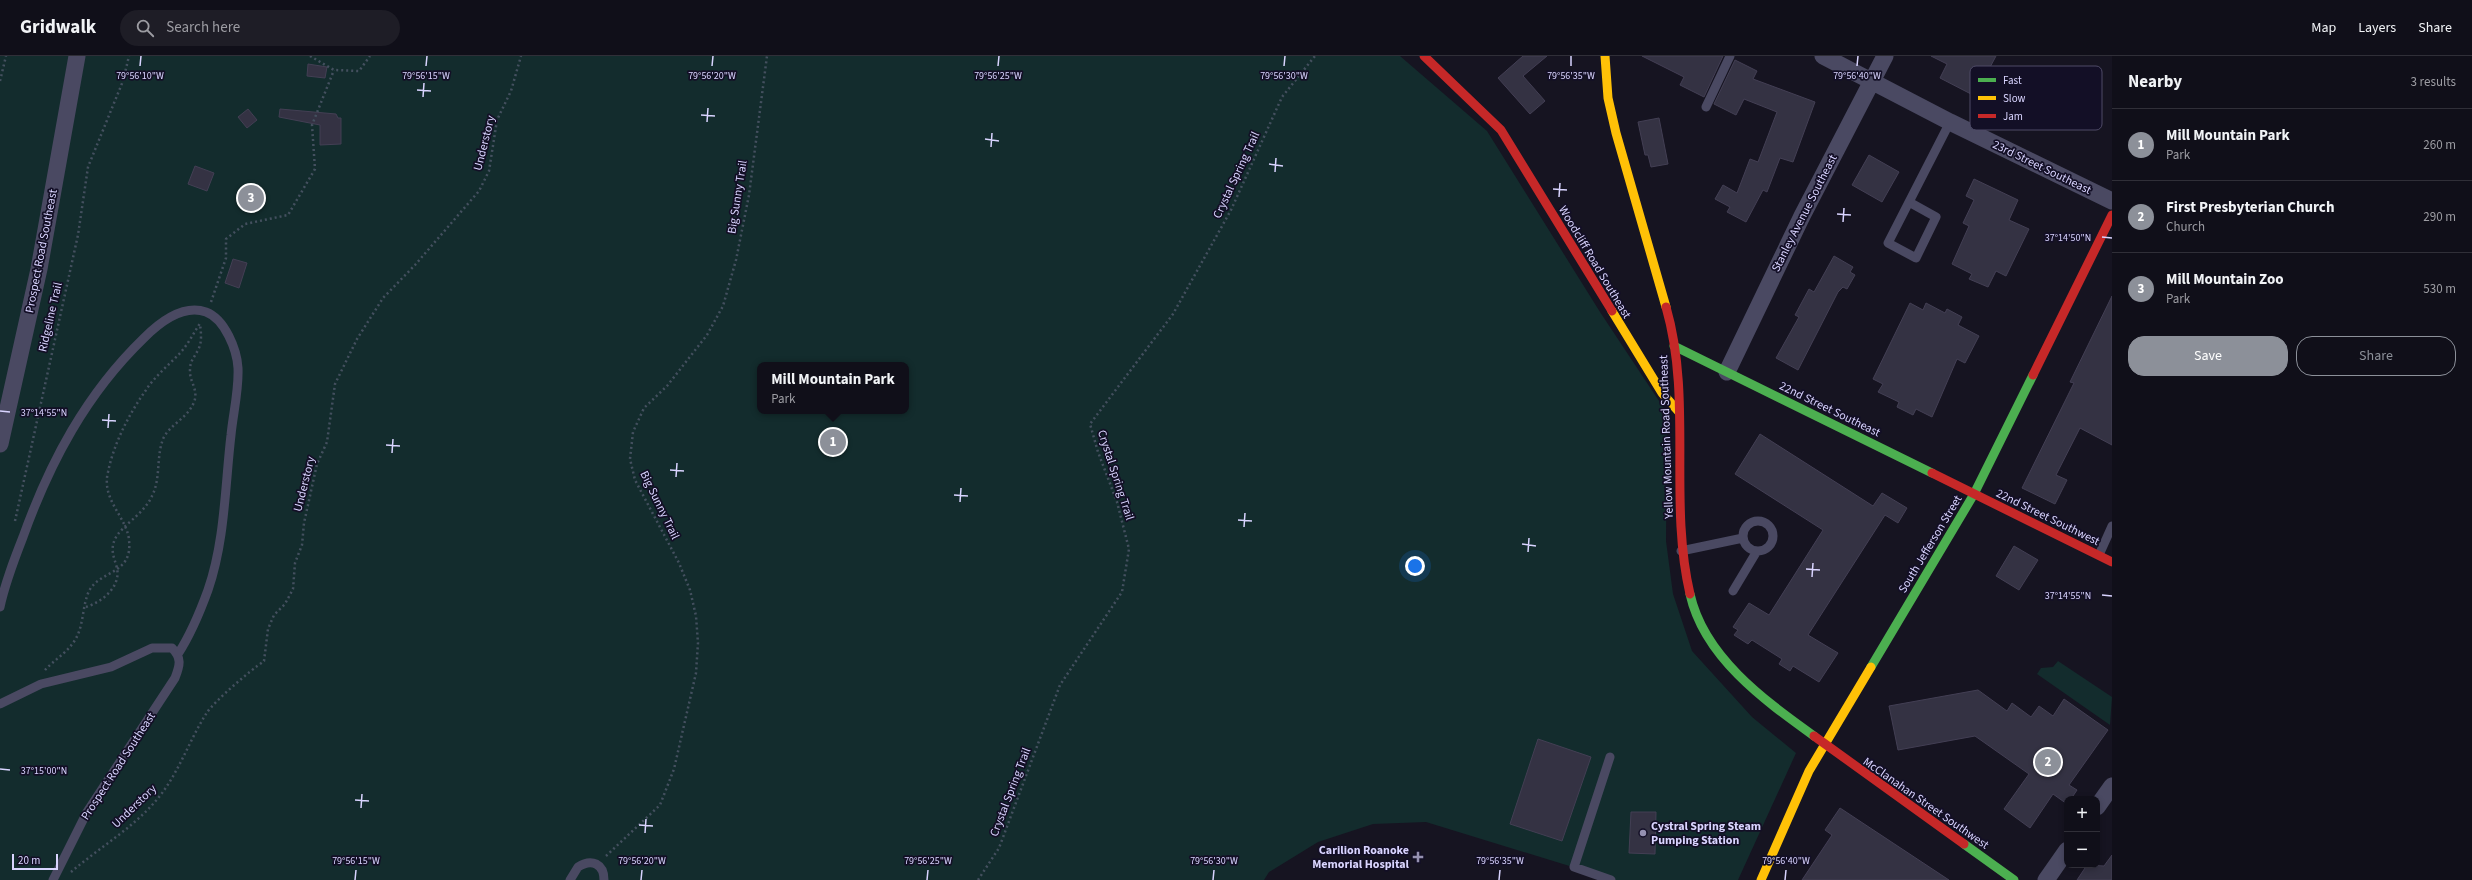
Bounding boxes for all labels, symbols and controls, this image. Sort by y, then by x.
search box [120,10,400,46]
text: Gridwalk [20,14,96,41]
icon: search [134,17,156,39]
text: Search here [166,17,240,38]
text: Map [2311,18,2336,38]
text: Layers [2358,18,2396,38]
text: Share [2418,18,2452,38]
legend [1970,66,2102,130]
text: 79°56'10"W [116,69,164,83]
text: 79°56'15"W [402,69,450,83]
text: 79°56'20"W [688,69,736,83]
text: 79°56'25"W [974,69,1022,83]
text: 79°56'30"W [1260,69,1308,83]
text: 79°56'35"W [1547,69,1595,83]
text: 79°56'40"W [1833,69,1881,83]
text: Nearby [2128,70,2182,94]
text: Fast [2003,73,2022,88]
text: 3 results [2411,73,2456,91]
text: Slow [2003,91,2026,106]
text: Jam [2003,109,2023,124]
street label: Understory [469,113,500,172]
text: Mill Mountain Park [2166,125,2290,146]
street label: Crystal Spring Trail [1209,129,1264,221]
street label: 23rd Street Southeast [1989,136,2094,199]
text: 1 [2138,136,2144,154]
text: 260 m [2423,136,2456,154]
text: Park [2166,146,2190,164]
street label: Stanley Avenue Southeast [1767,152,1841,275]
street label: Big Sunny Trail [723,159,752,235]
pin: 3 [238,183,264,213]
street label: Prospect Road Southeast [21,188,62,314]
text: First Presbyterian Church [2166,197,2334,218]
street label: Woodcliff Road Southeast [1554,203,1635,322]
text: 2 [2138,208,2144,226]
text: 290 m [2423,208,2456,226]
text: Church [2166,218,2205,236]
text: 37°14'50"N [2045,231,2091,245]
text: Mill Mountain Zoo [2166,269,2284,290]
text: 3 [2138,280,2144,298]
text: 530 m [2423,280,2456,298]
street label: Ridgeline Trail [34,281,67,354]
text: Park [2166,290,2190,308]
button: Save [2128,336,2288,376]
button: Share [2296,336,2456,376]
street label: Yellow Mountain Road Southeast [1655,355,1678,520]
popup [757,362,909,414]
text: Mill Mountain Park [771,369,895,390]
street label: 22nd Street Southeast [1776,378,1883,441]
text: Park [771,390,796,408]
text: 37°14'55"N [21,406,67,420]
pin: 1 [820,427,846,457]
street label: Crystal Spring Trail [1093,428,1138,523]
street label: Understory [289,454,320,513]
street label: Big Sunny Trail [636,468,683,542]
street label: 22nd Street Southwest [1993,485,2102,550]
street label: South Jefferson Street [1894,492,1966,596]
your location [1405,556,1425,576]
text: 37°14'55"N [2045,589,2091,603]
street label: Prospect Road Southeast [77,709,160,824]
street label: Crystal Spring Trail [986,745,1035,839]
pin: 2 [2035,747,2061,777]
street label: McClanahan Street Southwest [1859,753,1992,853]
text: 37°15'00"N [21,764,67,778]
street label: Understory [108,780,161,832]
map controls [2064,796,2100,868]
button: + [2064,796,2100,832]
place label: Cystral Spring Steam Pumping Station [1651,818,1761,849]
marker: Cystral Spring Steam Pumping Station [1638,828,1648,838]
button: − [2064,832,2100,868]
place label: Carilion Roanoke Memorial Hospital [1312,842,1410,873]
marker: Carilion Roanoke Memorial Hospital [1412,851,1424,863]
scale bar [12,852,58,871]
text: 20 m [18,853,40,868]
text: 79°56'15"W [332,854,380,868]
text: 79°56'20"W [618,854,666,868]
text: 79°56'25"W [904,854,952,868]
text: 79°56'30"W [1190,854,1238,868]
text: 79°56'35"W [1476,854,1524,868]
text: 79°56'40"W [1762,854,1810,868]

